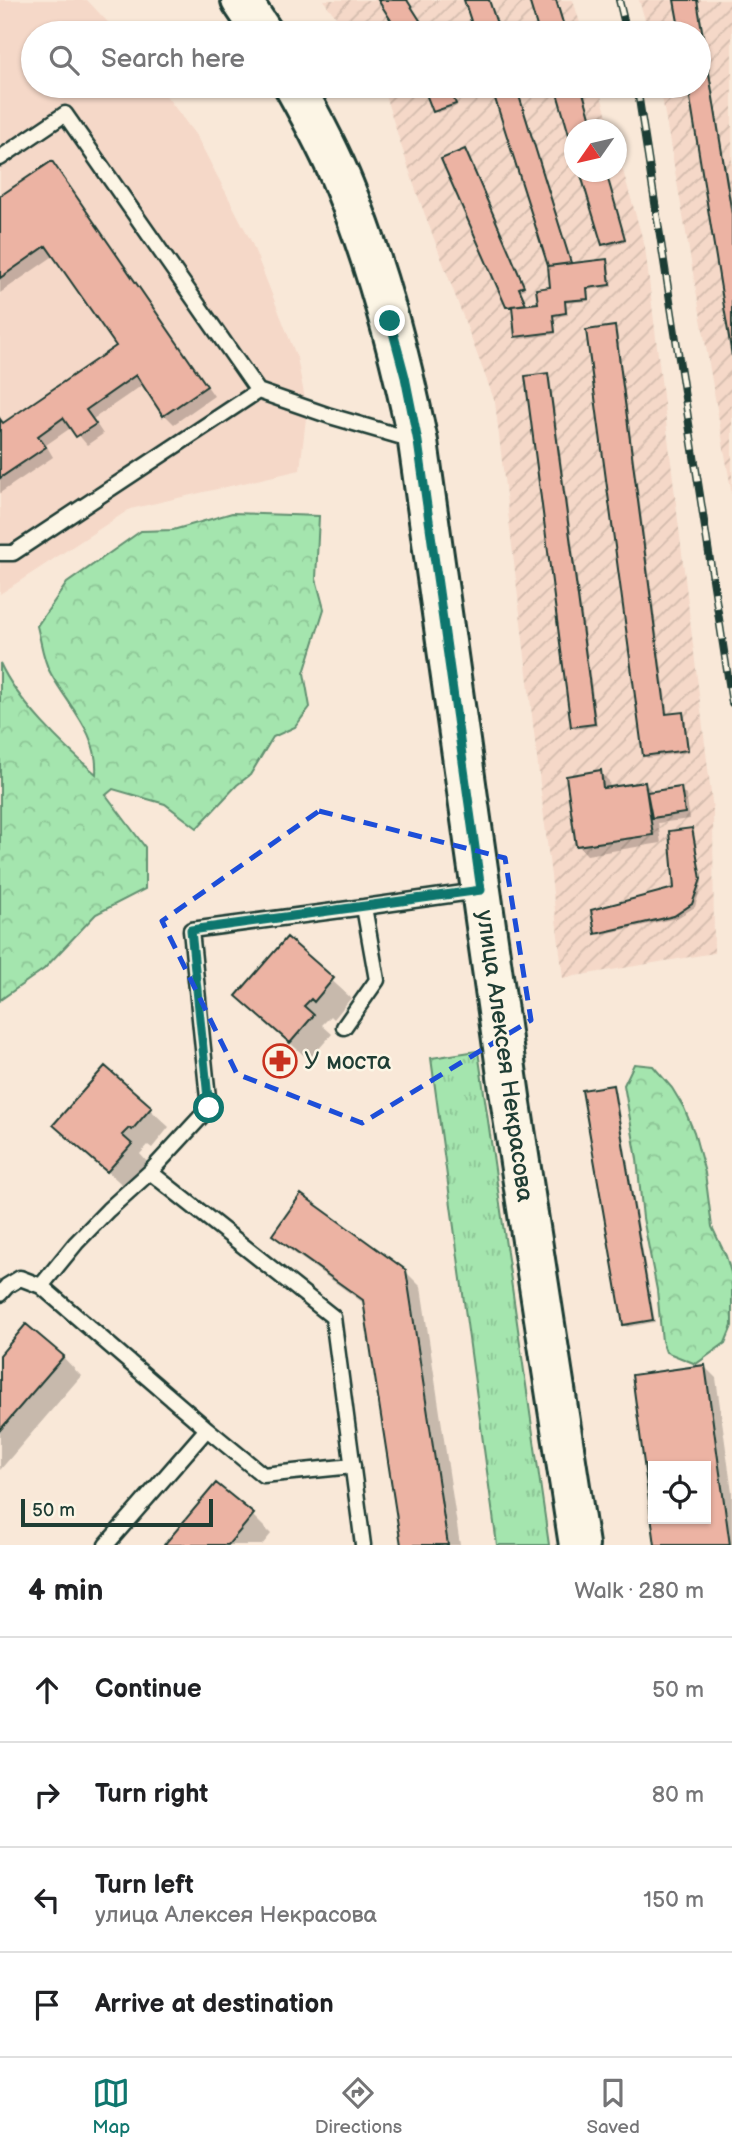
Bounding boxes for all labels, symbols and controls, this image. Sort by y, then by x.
search box [21,21,711,98]
icon: search [45,41,83,79]
text: Search here [101,44,245,75]
north arrow [564,119,627,182]
route end [374,305,405,336]
street label: улица Алексея Некрасова [470,908,540,1204]
pharmacy icon: У моста [261,1042,299,1080]
place label: У моста [304,1047,391,1076]
route start [193,1092,224,1123]
map controls [648,1461,711,1524]
button: locate [648,1461,711,1524]
scale bar [21,1496,214,1528]
text: 50 m [32,1499,75,1522]
text: 4 min [28,1573,103,1609]
text: Walk · 280 m [574,1577,704,1605]
icon: ahead [28,1671,66,1709]
text: Continue [95,1674,202,1705]
text: 50 m [652,1676,704,1704]
icon: right [28,1776,66,1814]
text: Turn right [95,1779,208,1810]
text: 80 m [652,1781,704,1809]
text: Turn left [95,1870,194,1901]
icon: left [28,1881,66,1919]
text: 150 m [643,1886,704,1914]
text: улица Алексея Некрасова [95,1901,377,1929]
icon: arrive [28,1986,66,2024]
text: Arrive at destination [95,1989,334,2020]
tab: Map [92,2074,130,2139]
tab: Directions [315,2074,402,2139]
tab: Saved [586,2074,640,2139]

